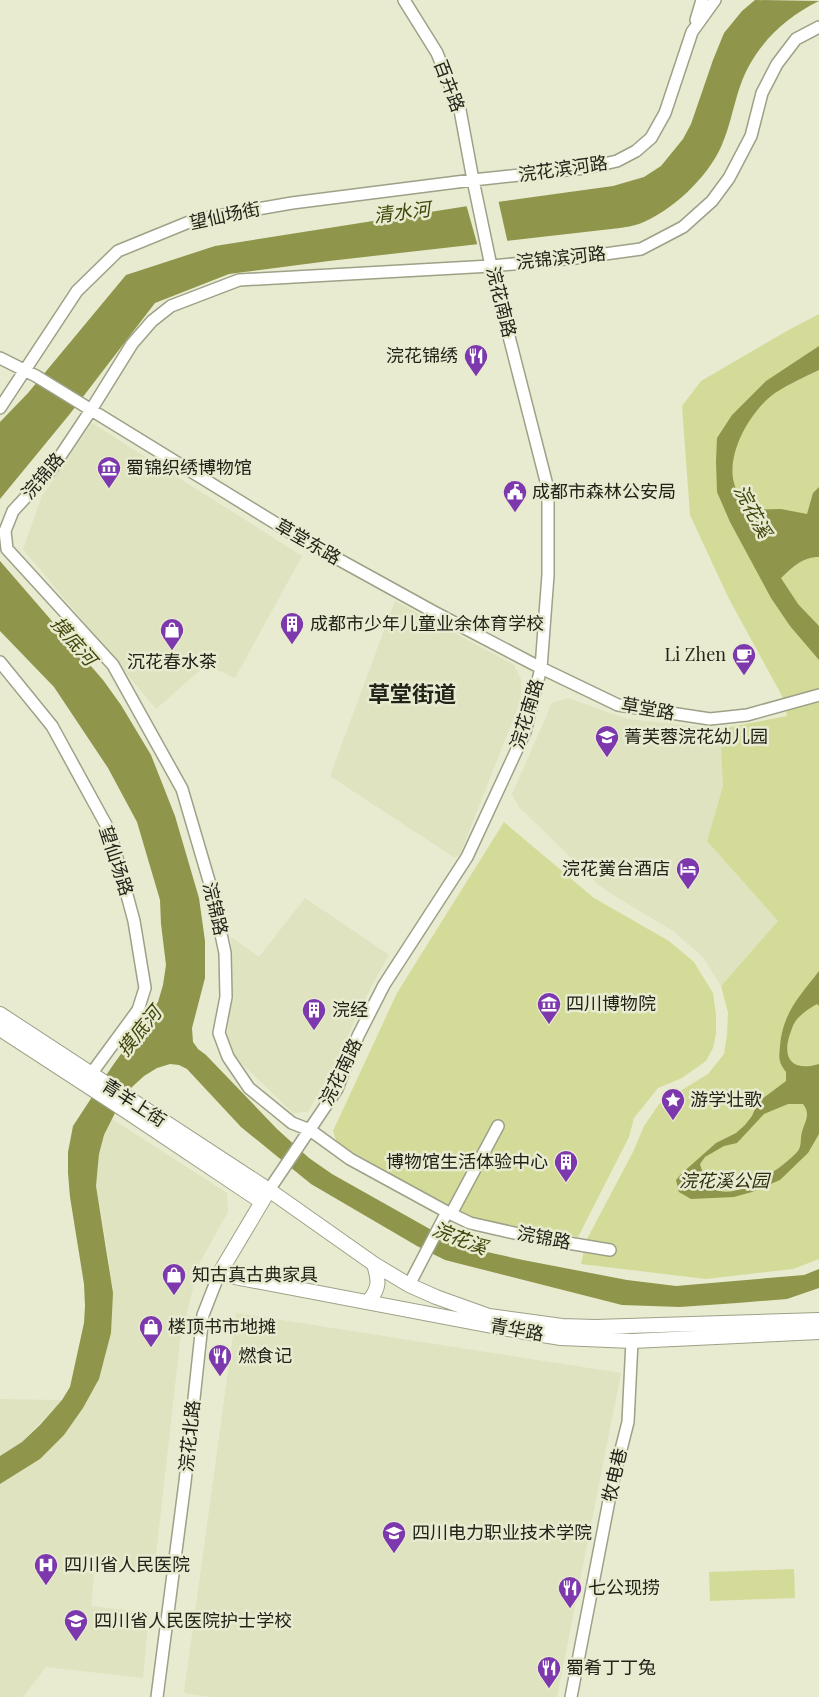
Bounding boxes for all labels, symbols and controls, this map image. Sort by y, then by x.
street label: 百卉路 [429,56,471,115]
street label: 浣花滨河路 [517,150,609,186]
water label: 清水河 [372,194,436,227]
street label: 望仙场街 [187,196,263,234]
street label: 浣锦滨河路 [515,240,607,274]
street label: 浣花南路 [482,264,522,340]
place label: 浣花锦绣 [386,343,458,367]
restaurant icon: 浣花锦绣 [463,343,489,377]
street label: 浣锦路 [16,447,69,504]
museum icon: 蜀锦织绣博物馆 [96,455,122,489]
place label: 蜀锦织绣博物馆 [126,455,252,479]
public building icon: 成都市森林公安局 [502,479,528,513]
place label: 成都市森林公安局 [532,479,676,503]
water label: 浣花溪 [729,479,780,544]
street label: 草堂东路 [271,513,346,570]
water label: 摸底河 [46,610,106,673]
building icon: 成都市少年儿童业余体育学校 [279,611,305,645]
place label: 成都市少年儿童业余体育学校 [310,611,544,635]
shop icon: 沉花春水茶 [159,617,185,651]
place label: Li Zhen [665,642,726,666]
cafe icon: Li Zhen [731,642,757,676]
place label: 沉花春水茶 [127,649,217,673]
street label: 浣花南路 [504,676,548,752]
district label: 草堂街道 [368,678,456,708]
street label: 草堂路 [620,692,677,725]
school or university icon: 菁芙蓉浣花幼儿园 [594,724,620,758]
place label: 菁芙蓉浣花幼儿园 [624,724,768,748]
street label: 望仙场路 [94,823,139,899]
place label: 浣花黉台酒店 [562,856,670,880]
hotel icon: 浣花黉台酒店 [675,856,701,890]
street label: 浣锦路 [198,880,234,938]
museum icon: 四川博物院 [536,991,562,1025]
place label: 四川博物院 [566,991,656,1015]
water label: 摸底河 [110,997,169,1061]
building icon: 浣经 [301,997,327,1031]
place label: 浣经 [332,997,368,1021]
street label: 浣花南路 [314,1034,367,1109]
street label: 青羊上街 [98,1072,171,1132]
place icon: 游学壮歌 [660,1087,686,1121]
place label: 游学壮歌 [690,1087,762,1111]
place label: 博物馆生活体验中心 [386,1149,548,1173]
building icon: 博物馆生活体验中心 [553,1149,579,1183]
park label: 浣花溪公园 [679,1168,772,1192]
water label: 浣花溪 [429,1215,493,1260]
street label: 浣锦路 [515,1220,573,1254]
shop icon: 知古真古典家具 [161,1262,187,1296]
place label: 知古真古典家具 [192,1262,318,1286]
street label: 青华路 [489,1313,546,1346]
shop icon: 楼顶书市地摊 [138,1314,164,1348]
place label: 楼顶书市地摊 [168,1314,276,1338]
restaurant icon: 燃食记 [207,1343,233,1377]
place label: 燃食记 [238,1343,292,1367]
street label: 浣花北路 [173,1399,205,1473]
street label: 牧电巷 [596,1446,632,1504]
school or university icon: 四川电力职业技术学院 [381,1520,407,1554]
place label: 四川电力职业技术学院 [412,1520,592,1544]
hospital icon: 四川省人民医院 [33,1552,59,1586]
place label: 四川省人民医院 [64,1552,190,1576]
restaurant icon: 七公现捞 [557,1575,583,1609]
place label: 七公现捞 [588,1575,660,1599]
school or university icon: 四川省人民医院护士学校 [63,1608,89,1642]
place label: 四川省人民医院护士学校 [94,1608,292,1632]
restaurant icon: 蜀肴丁丁兔 [536,1655,562,1689]
place label: 蜀肴丁丁兔 [566,1655,656,1679]

